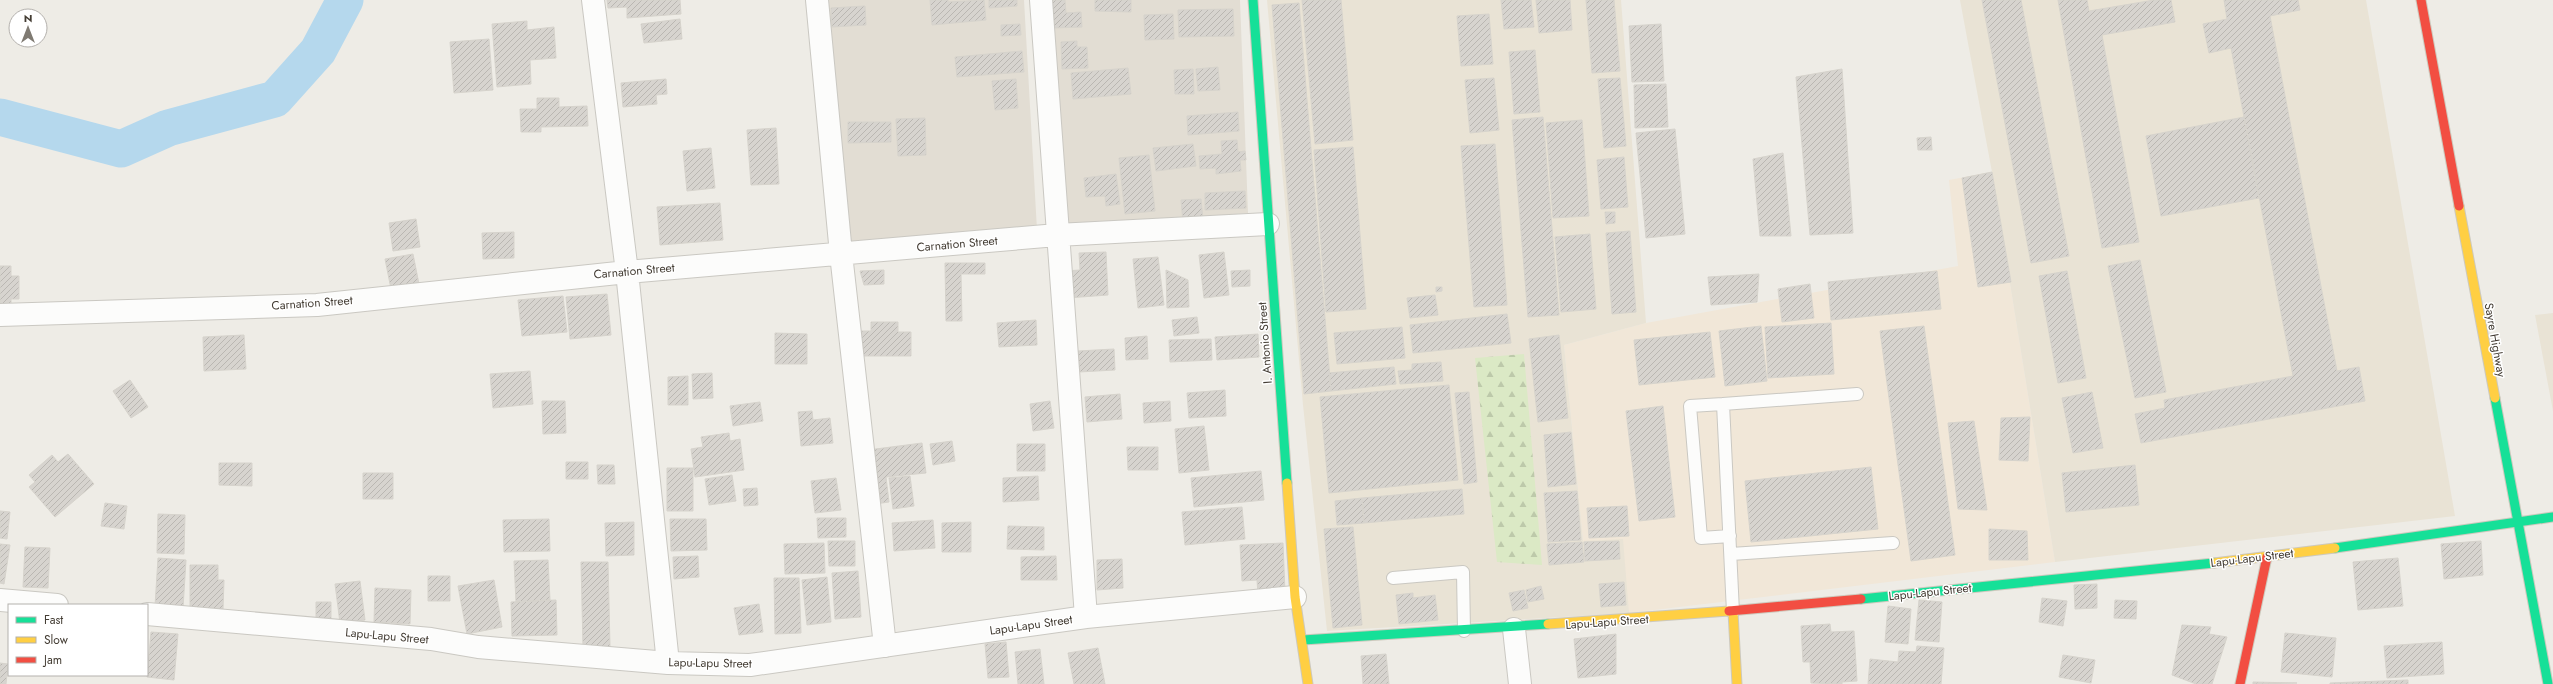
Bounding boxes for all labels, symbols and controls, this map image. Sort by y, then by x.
north arrow [8,8,48,48]
text: N [24,10,32,26]
street label: Carnation Street [916,231,998,257]
street label: Carnation Street [593,258,675,284]
street label: Carnation Street [271,291,353,315]
street label: I. Antonio Street [1253,301,1277,385]
street label: Sayre Highway [2480,301,2511,379]
street label: Lapu-Lapu Street [2210,544,2295,572]
street label: Lapu-Lapu Street [1888,579,1973,605]
legend [8,604,148,676]
street label: Lapu-Lapu Street [988,610,1074,640]
street label: Lapu-Lapu Street [1565,610,1649,634]
text: Fast [44,611,63,629]
street label: Lapu-Lapu Street [345,623,429,649]
text: Slow [44,631,69,649]
text: Jam [42,651,62,669]
street label: Lapu-Lapu Street [668,653,752,673]

